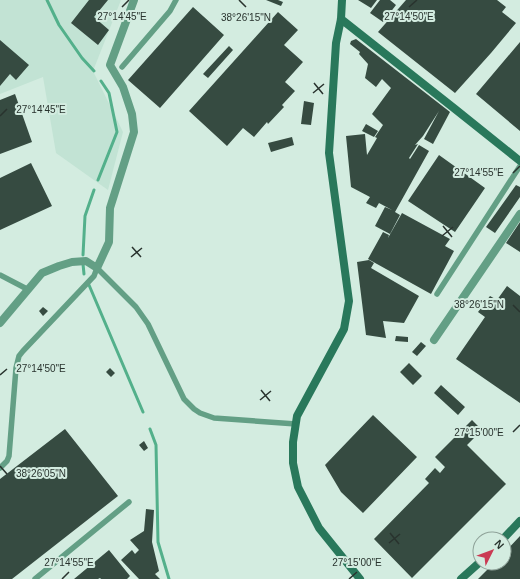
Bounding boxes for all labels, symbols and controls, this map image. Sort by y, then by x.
text: 27°14'45"E [97,11,147,22]
text: 27°14'50"E [384,11,434,22]
text: 38°26'15"N [221,12,271,23]
text: 27°14'45"E [16,104,66,115]
text: 27°14'55"E [454,167,504,178]
text: 38°26'15"N [454,299,504,310]
text: 27°14'50"E [16,363,66,374]
text: 27°15'00"E [454,427,504,438]
text: 38°26'05"N [16,468,66,479]
north arrow [472,531,512,571]
text: N [492,537,507,551]
text: 27°14'55"E [44,557,94,568]
text: 27°15'00"E [332,557,382,568]

